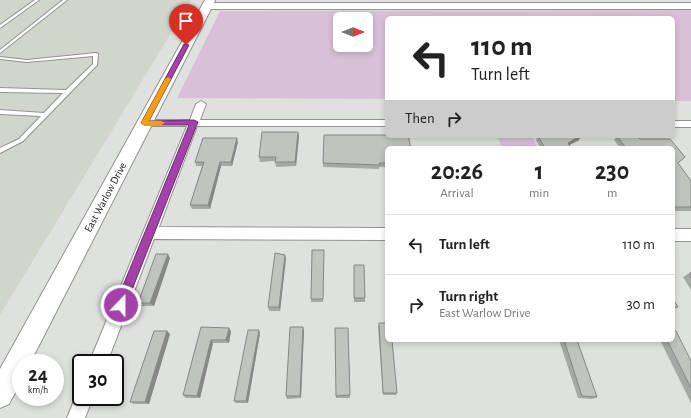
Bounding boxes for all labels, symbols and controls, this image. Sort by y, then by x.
pin [169,4,203,45]
icon: arrive [175,10,197,32]
north arrow [333,12,373,52]
map controls [333,12,373,52]
icon: left [405,32,457,84]
text: 110 m [471,33,533,61]
text: Turn left [471,66,530,84]
icon: right [443,108,465,130]
text: Then [405,111,435,126]
street label: East Warlow Drive [82,160,128,234]
text: 20:26 [431,160,483,184]
text: 1 [535,160,543,184]
text: 230 [595,160,629,184]
text: Arrival [440,187,474,200]
text: min [529,187,549,200]
text: m [607,187,617,200]
icon: left [405,234,427,256]
text: Turn left [439,237,490,252]
text: 110 m [622,237,655,252]
position arrow [100,284,142,326]
text: Turn right [439,289,498,304]
icon: right [405,294,427,316]
text: 30 m [626,297,655,312]
text: East Warlow Drive [439,307,530,320]
speed limit sign: 30 [72,354,124,406]
text: 24 [28,365,48,385]
text: km/h [28,385,48,395]

